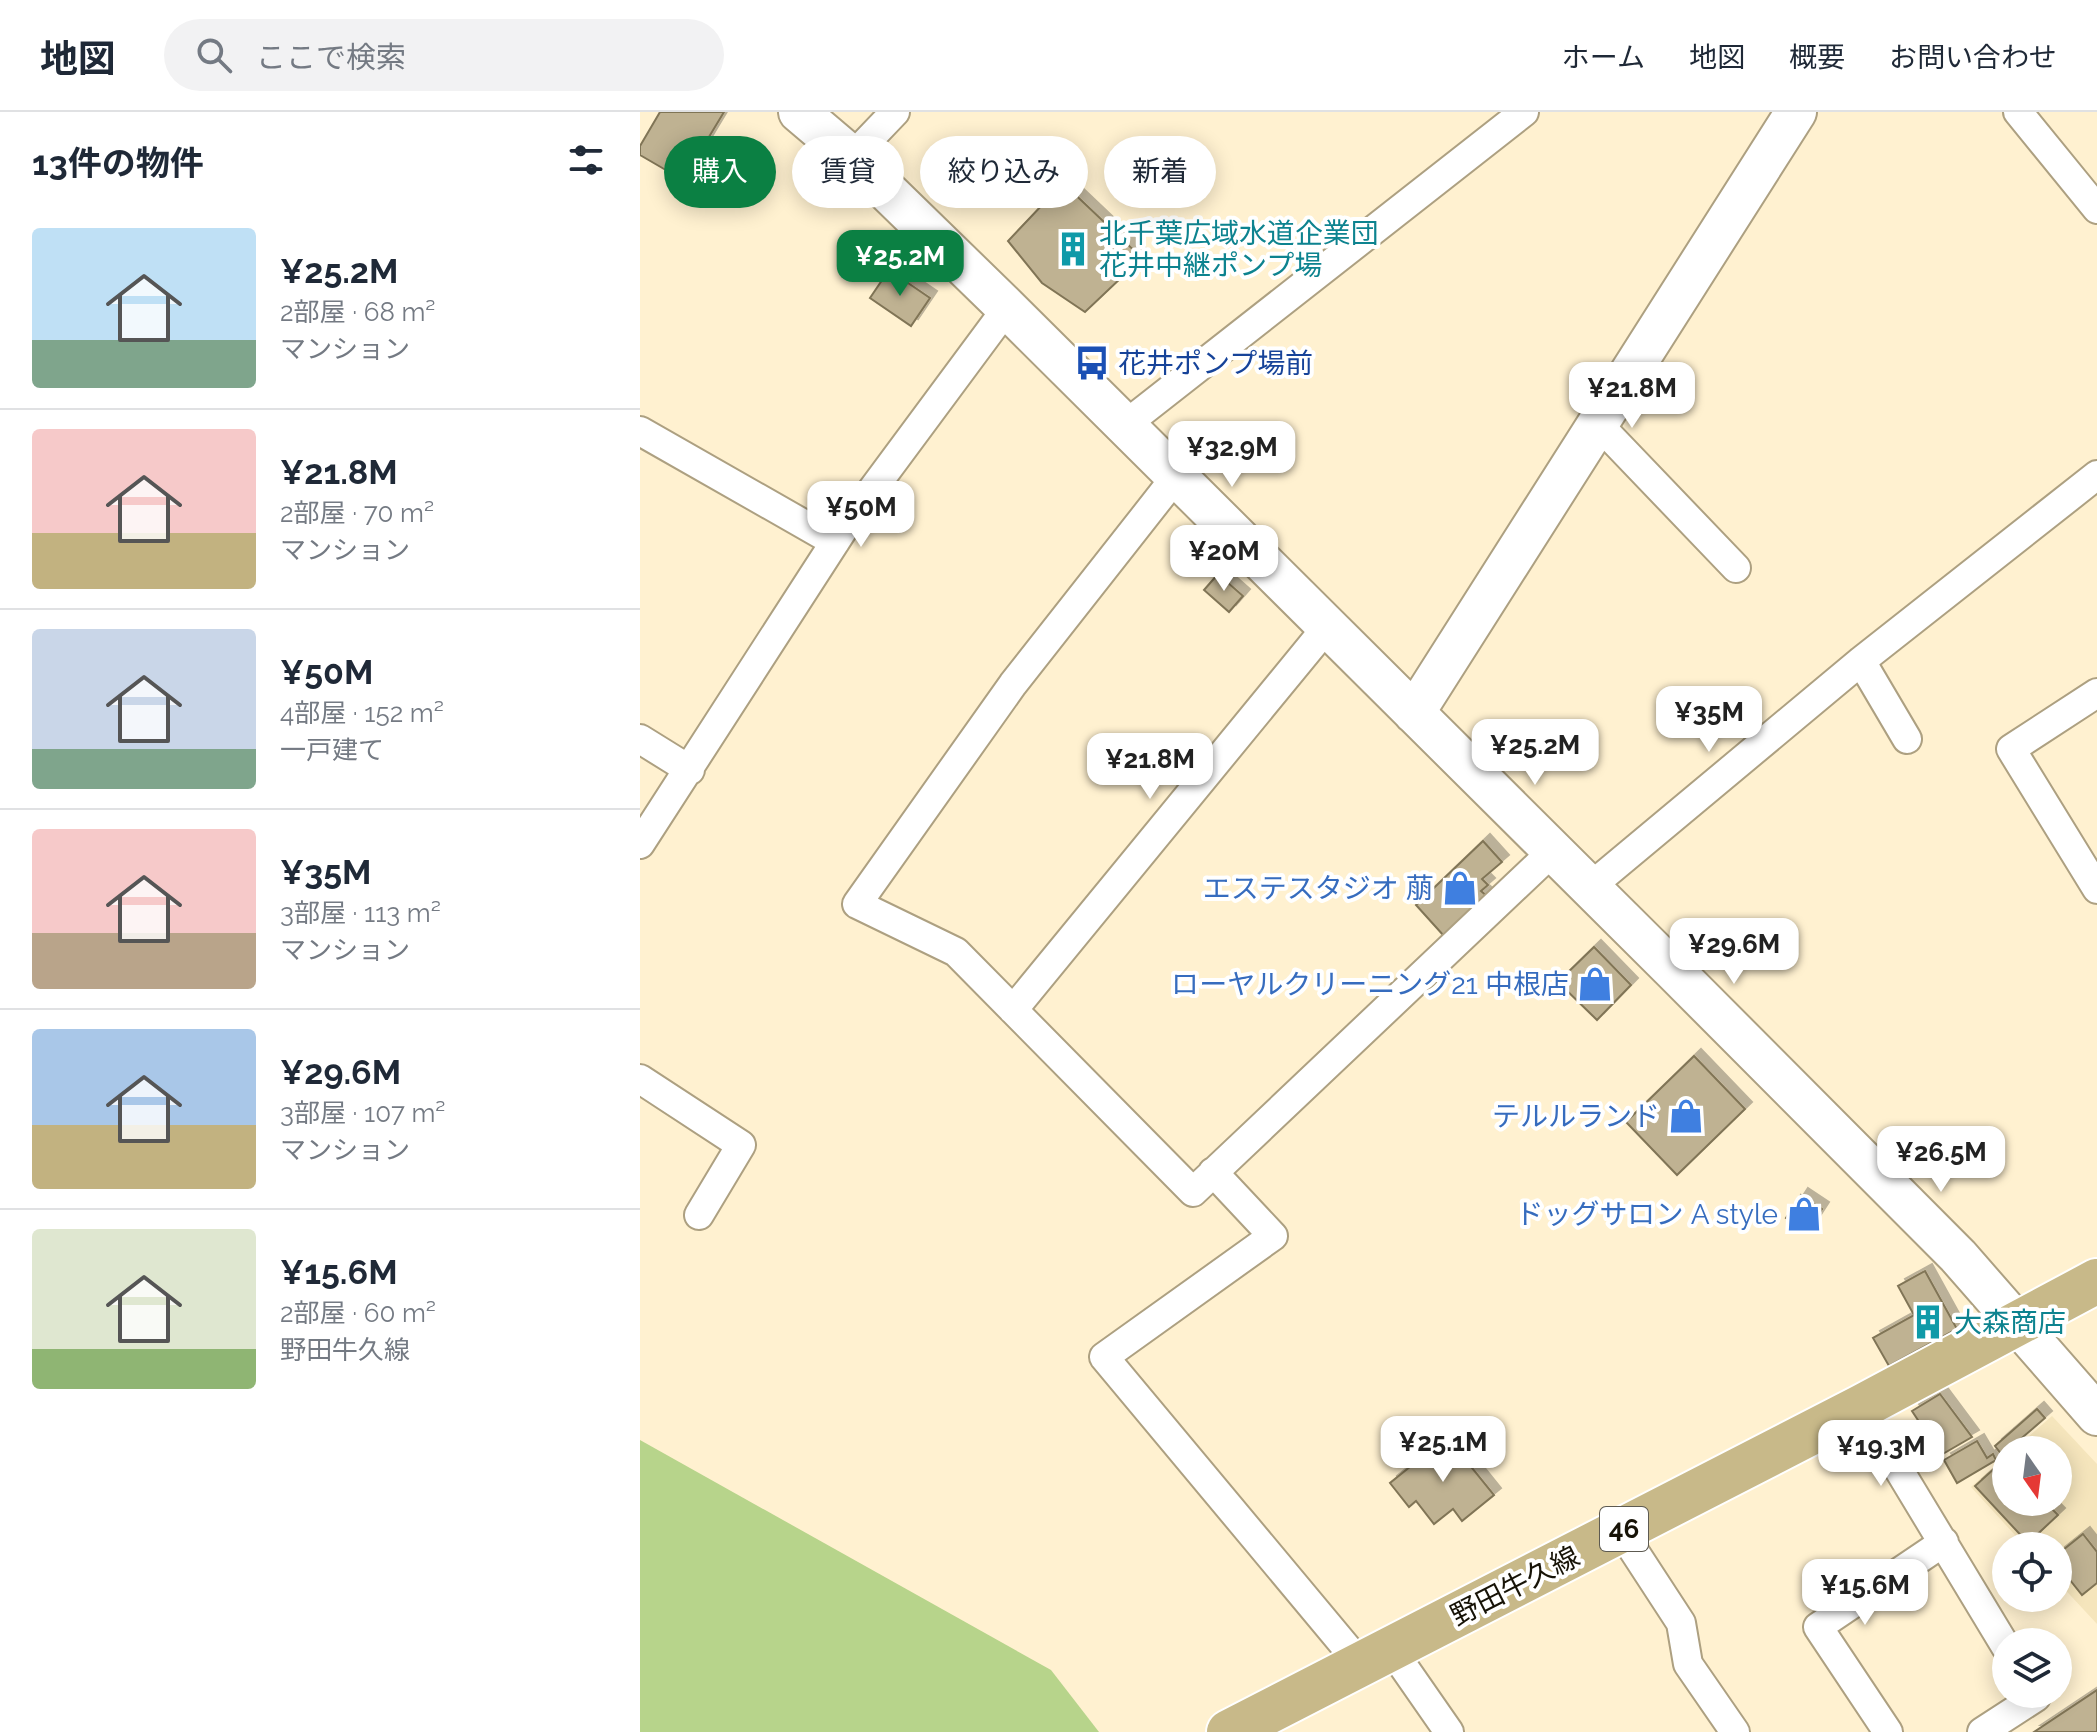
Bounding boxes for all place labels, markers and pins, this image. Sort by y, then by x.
place label: 北千葉広域水道企業団 花井中継ポンプ場 [1099,217,1379,282]
pin: ¥25.2M [835,230,965,298]
building icon: 北千葉広域水道企業団 花井中継ポンプ場 [1054,230,1092,268]
bus stop icon: 花井ポンプ場前 [1073,344,1111,382]
place label: 花井ポンプ場前 [1118,347,1313,380]
pin: ¥21.8M [1567,362,1697,430]
pin: ¥32.9M [1167,421,1297,489]
pin: ¥50M [814,481,908,549]
pin: ¥20M [1177,525,1271,593]
pin: ¥35M [1662,686,1756,754]
pin: ¥25.2M [1470,719,1600,787]
pin: ¥21.8M [1085,733,1215,801]
shop icon: エステスタジオ 萠 [1441,869,1479,907]
place label: エステスタジオ 萠 [1203,872,1434,905]
pin: ¥29.6M [1669,918,1799,986]
shop icon: ローヤルクリーニング21 中根店 [1576,965,1614,1003]
place label: ローヤルクリーニング21 中根店 [1171,968,1569,1001]
shop icon: テルルランド [1667,1097,1705,1135]
place label: テルルランド [1492,1100,1660,1133]
pin: ¥26.5M [1876,1126,2006,1194]
shop icon: ドッグサロン A style [1785,1195,1823,1233]
place label: ドッグサロン A style [1516,1198,1778,1231]
building icon: 大森商店 [1909,1303,1947,1341]
place label: 大森商店 [1954,1306,2066,1339]
pin: ¥25.1M [1378,1416,1508,1484]
pin: ¥19.3M [1816,1420,1946,1488]
pin: ¥15.6M [1800,1559,1930,1627]

